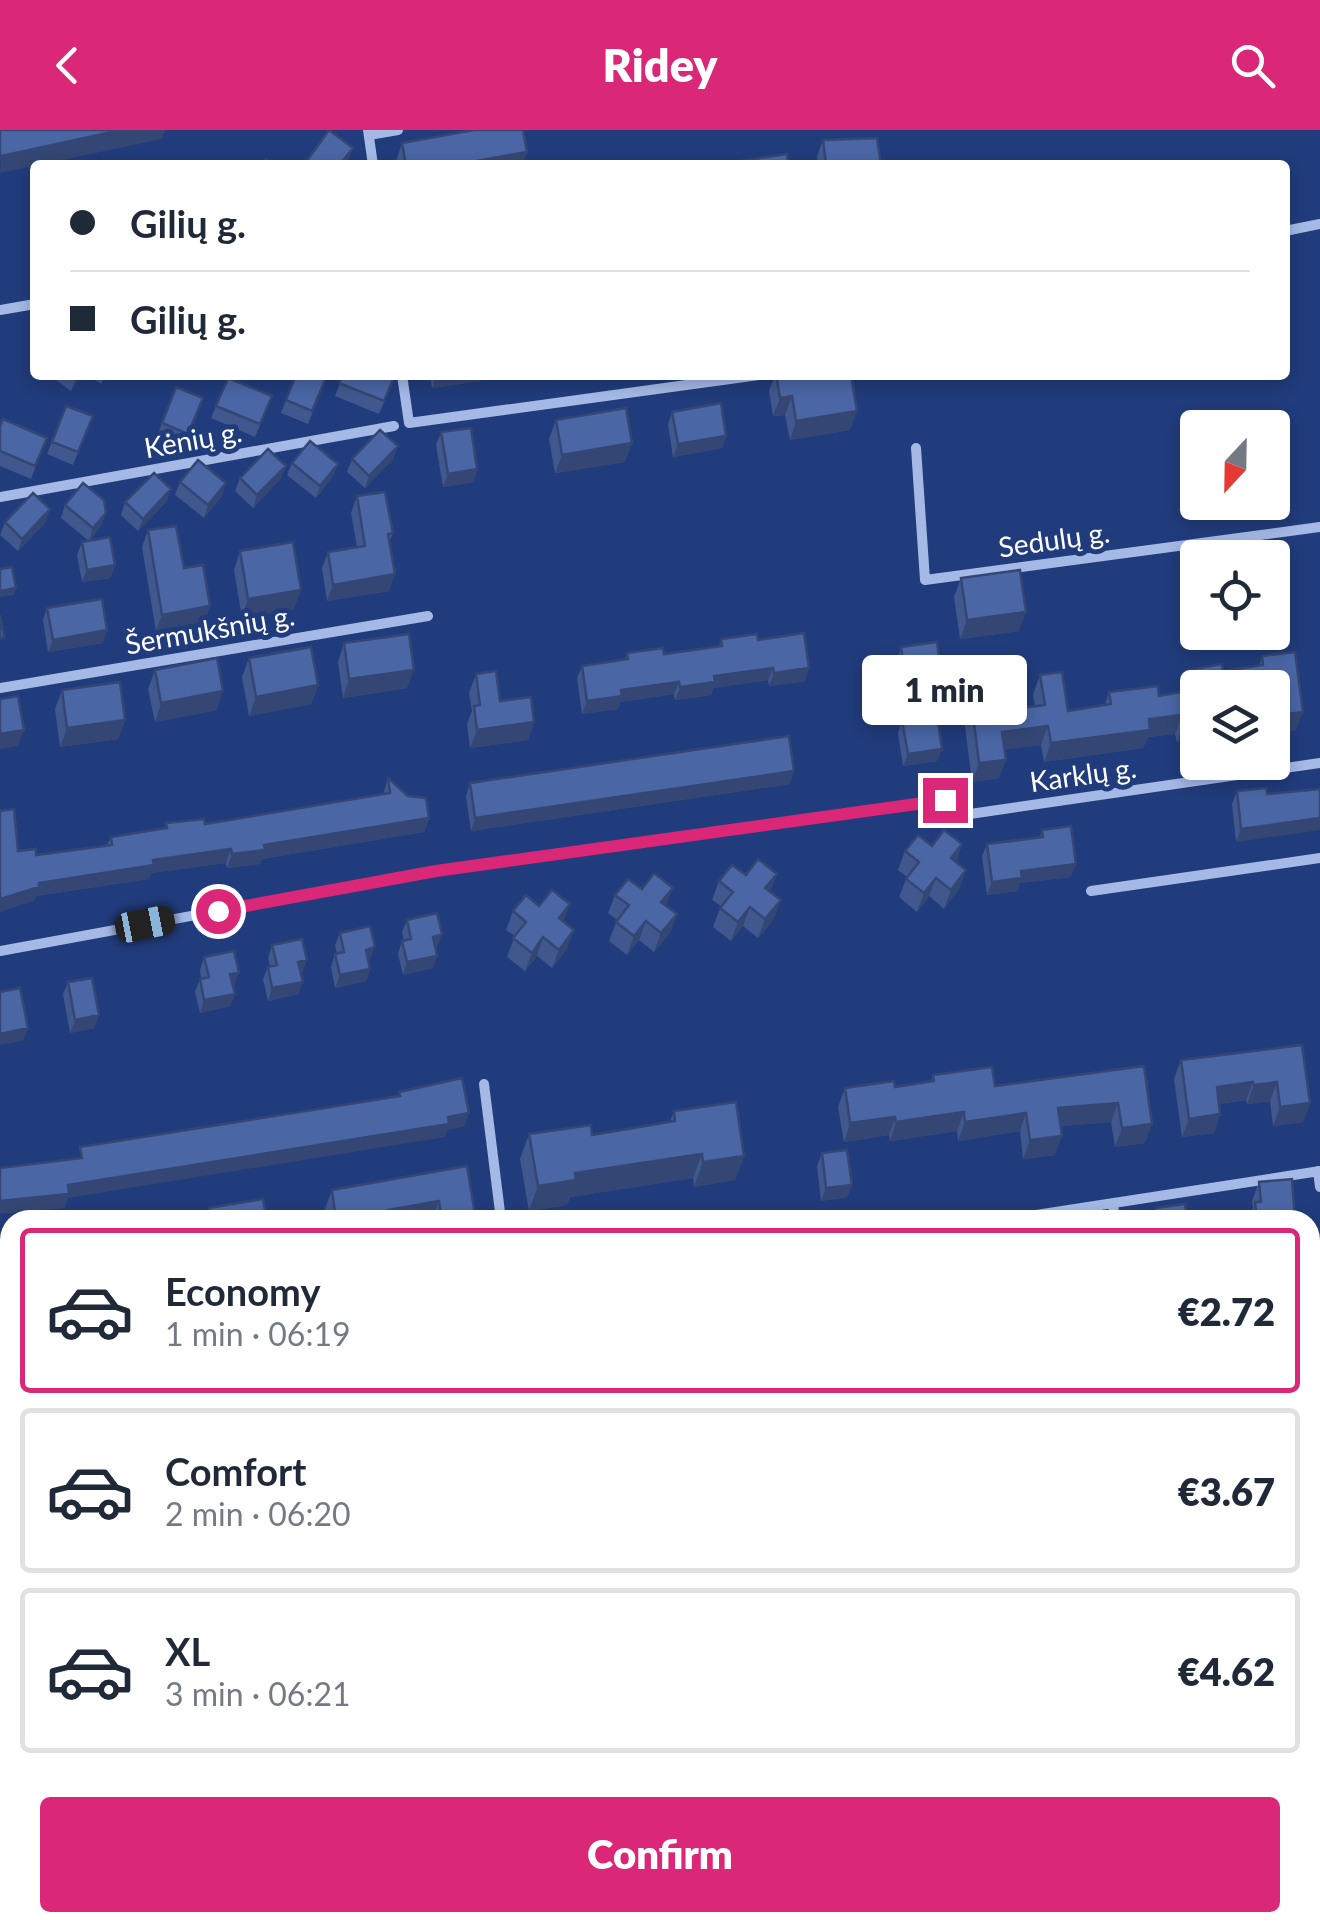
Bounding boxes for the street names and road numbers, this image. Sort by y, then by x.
street label: Kėnių g. [141,414,244,464]
street label: Sedulų g. [996,514,1112,564]
street label: Šermukšnių g. [122,597,297,661]
street label: Karklų g. [1027,750,1138,798]

